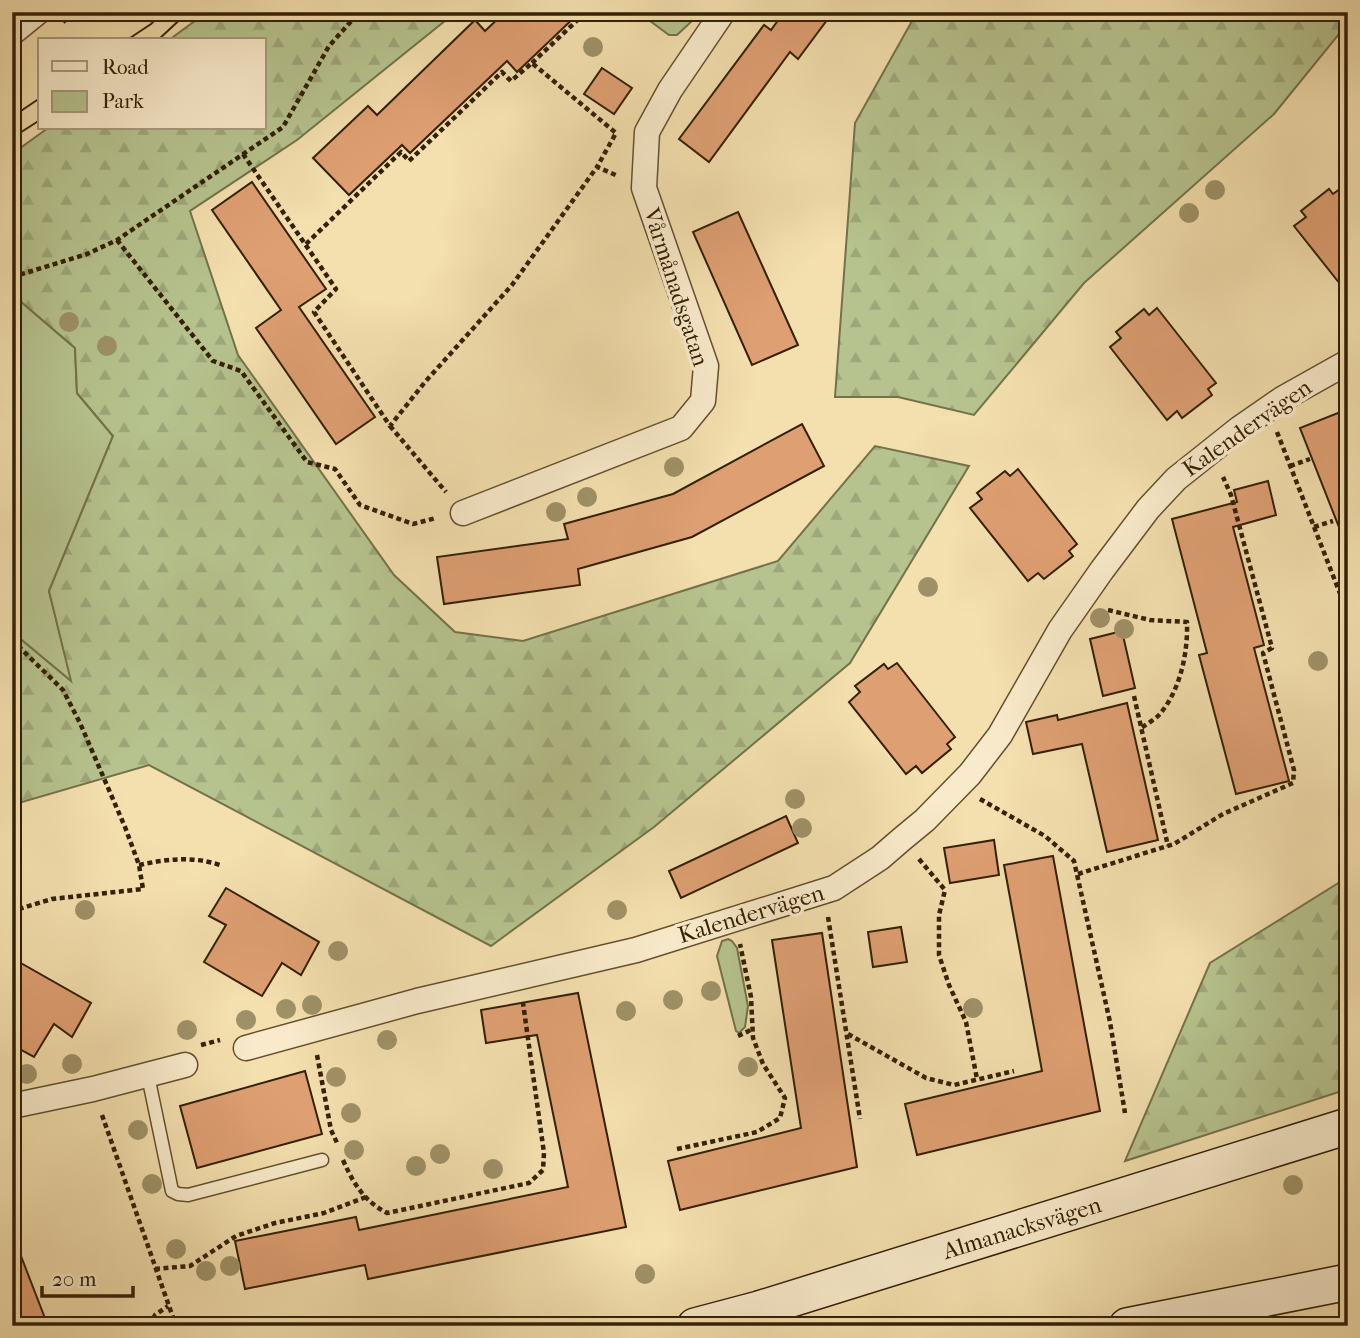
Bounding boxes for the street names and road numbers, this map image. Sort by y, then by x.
street label: Vårmånadsgatan [637,204,715,370]
street label: Kalendervägen [1177,373,1317,482]
street label: Kalendervägen [675,879,828,949]
street label: Almanacksvägen [939,1191,1105,1265]

